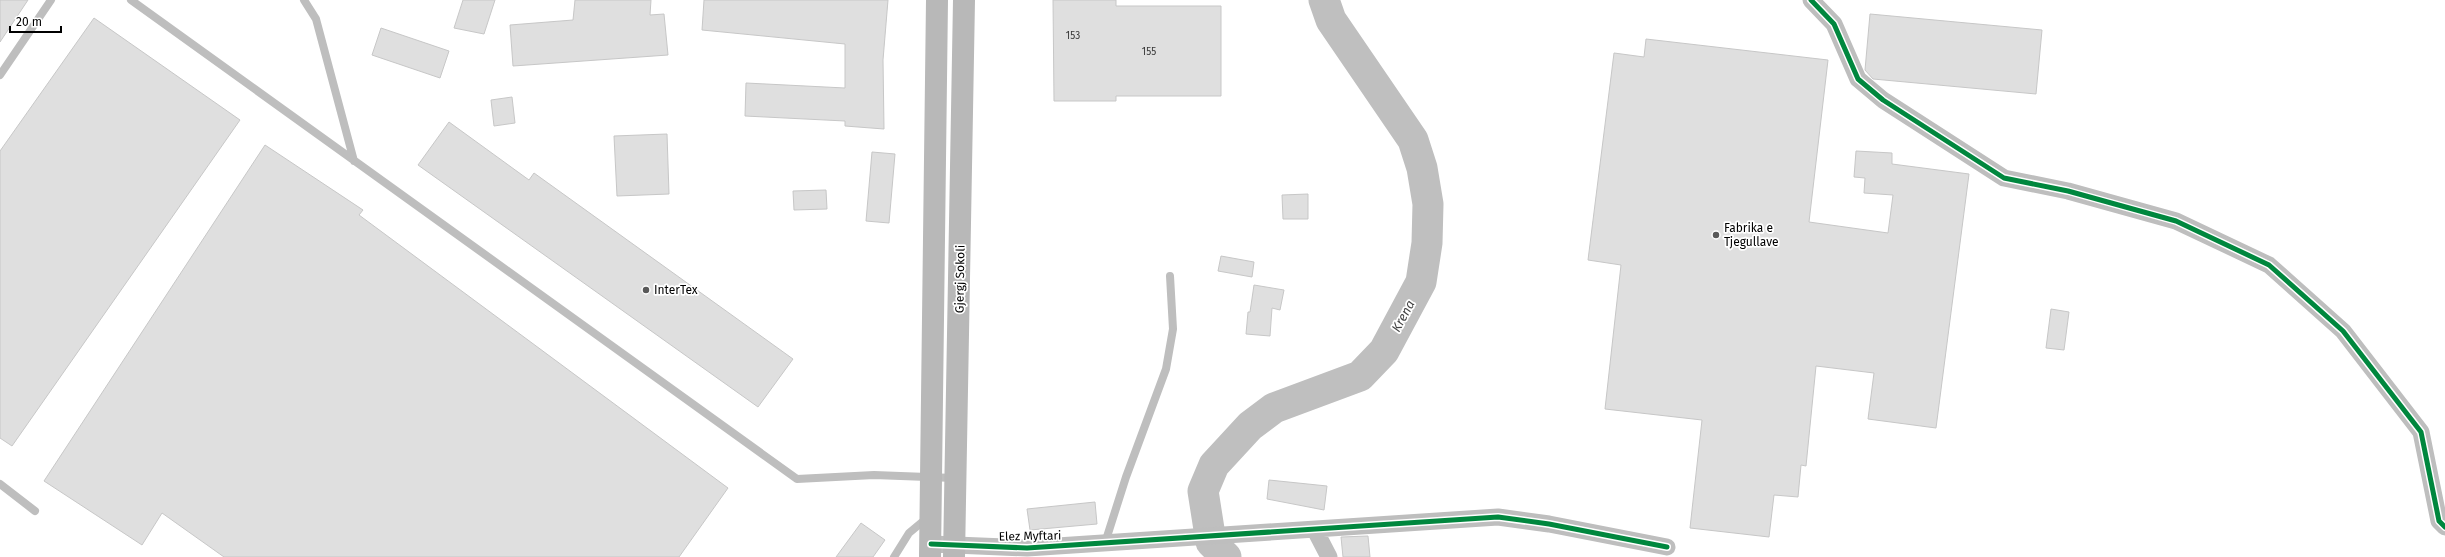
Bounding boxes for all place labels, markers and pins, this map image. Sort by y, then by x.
place label: Fabrika e Tjegullave [1724,221,1779,249]
marker: Fabrika e Tjegullave [1711,230,1721,240]
place label: InterTex [654,283,698,297]
marker: InterTex [641,285,651,295]

